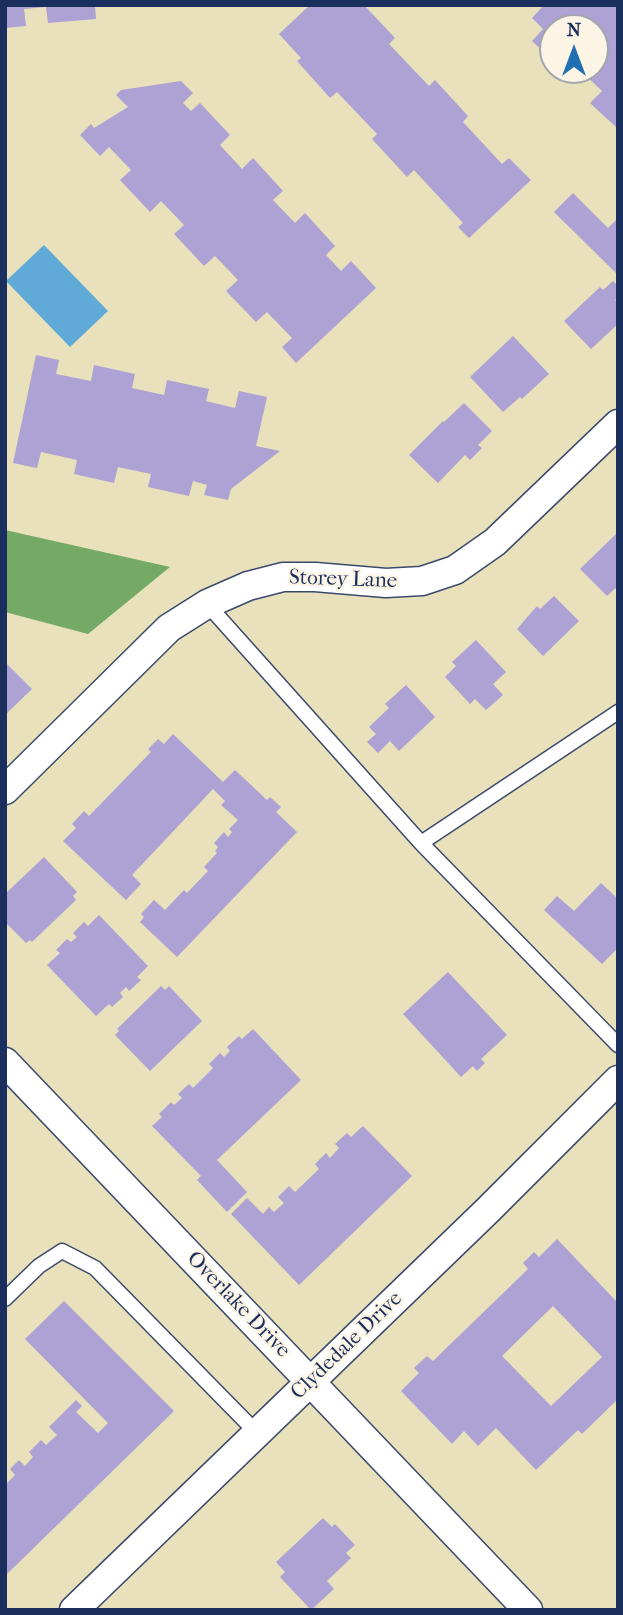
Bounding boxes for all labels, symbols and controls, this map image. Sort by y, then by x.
north arrow [539,14,609,84]
text: N [567,19,581,41]
street label: Storey Lane [288,566,398,594]
street label: Overlake Drive [181,1247,295,1363]
street label: Clydedale Drive [286,1287,408,1405]

